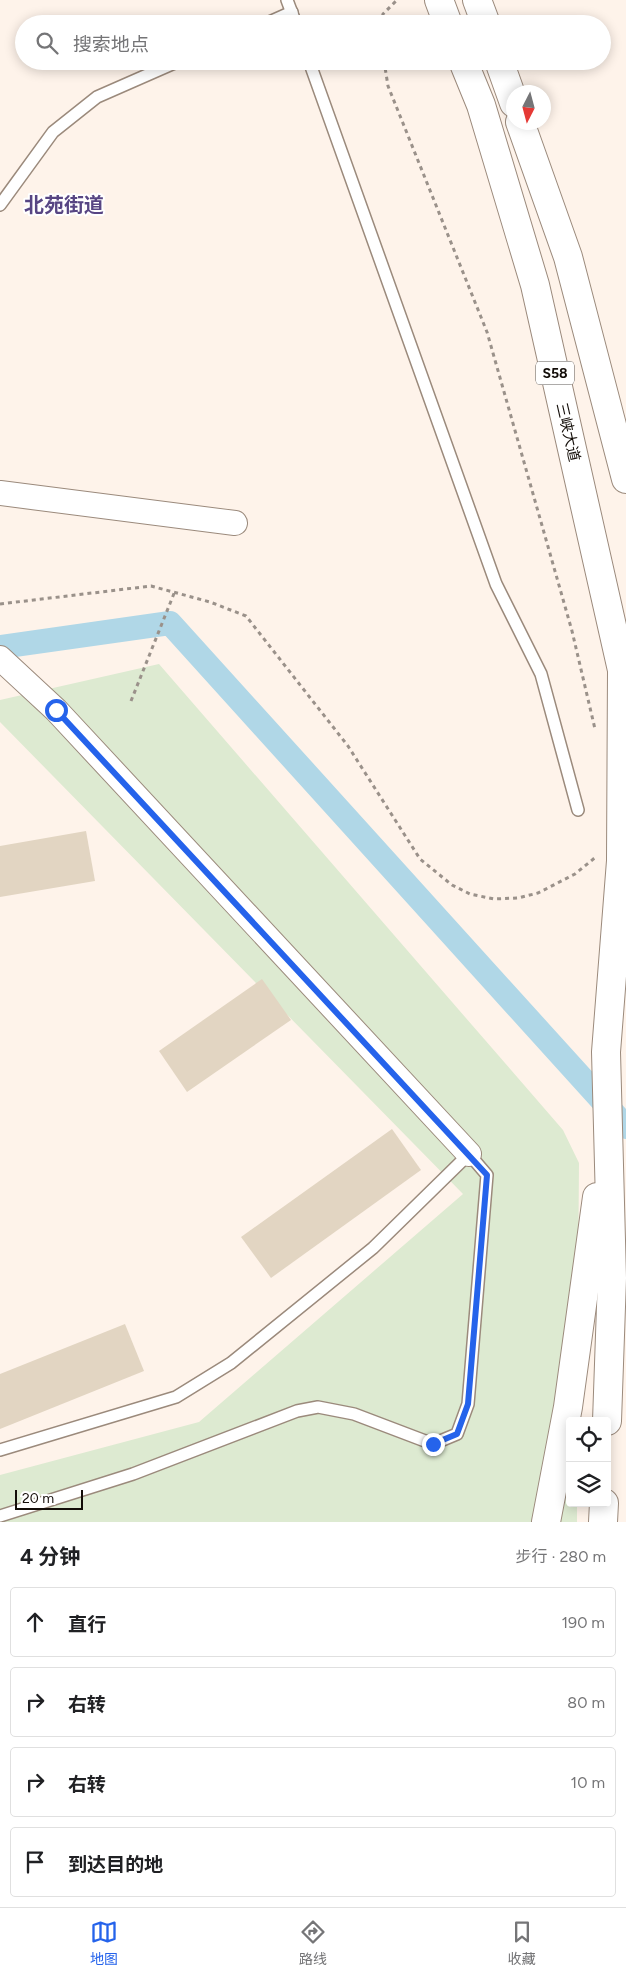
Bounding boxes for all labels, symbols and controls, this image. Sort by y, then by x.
search box [15,15,611,70]
icon: search [33,29,61,57]
text: 搜索地点 [73,33,149,56]
north arrow [506,85,551,130]
district label: 北苑街道 [24,193,104,217]
road number: S58 [536,362,574,384]
street label: 三峡大道 [552,401,584,463]
route start [45,699,68,722]
map controls [566,1417,611,1507]
button: locate [566,1417,611,1462]
route end [422,1433,445,1456]
button: layers [566,1462,611,1507]
scale bar [15,1487,82,1510]
text: 20 m [22,1490,54,1507]
text: 4 分钟 [20,1544,80,1569]
text: 步行 · 280 m [515,1547,606,1566]
icon: ahead [21,1608,49,1636]
text: 直行 [68,1613,106,1636]
text: 190 m [562,1613,605,1632]
icon: right [21,1688,49,1716]
text: 右转 [68,1693,106,1716]
text: 80 m [567,1693,605,1712]
icon: right [21,1768,49,1796]
text: 右转 [68,1773,106,1796]
text: 10 m [571,1773,605,1792]
icon: arrive [21,1848,49,1876]
text: 到达目的地 [68,1853,163,1876]
tab: 地图 [90,1918,118,1968]
tab: 路线 [299,1918,327,1968]
tab: 收藏 [508,1918,536,1968]

